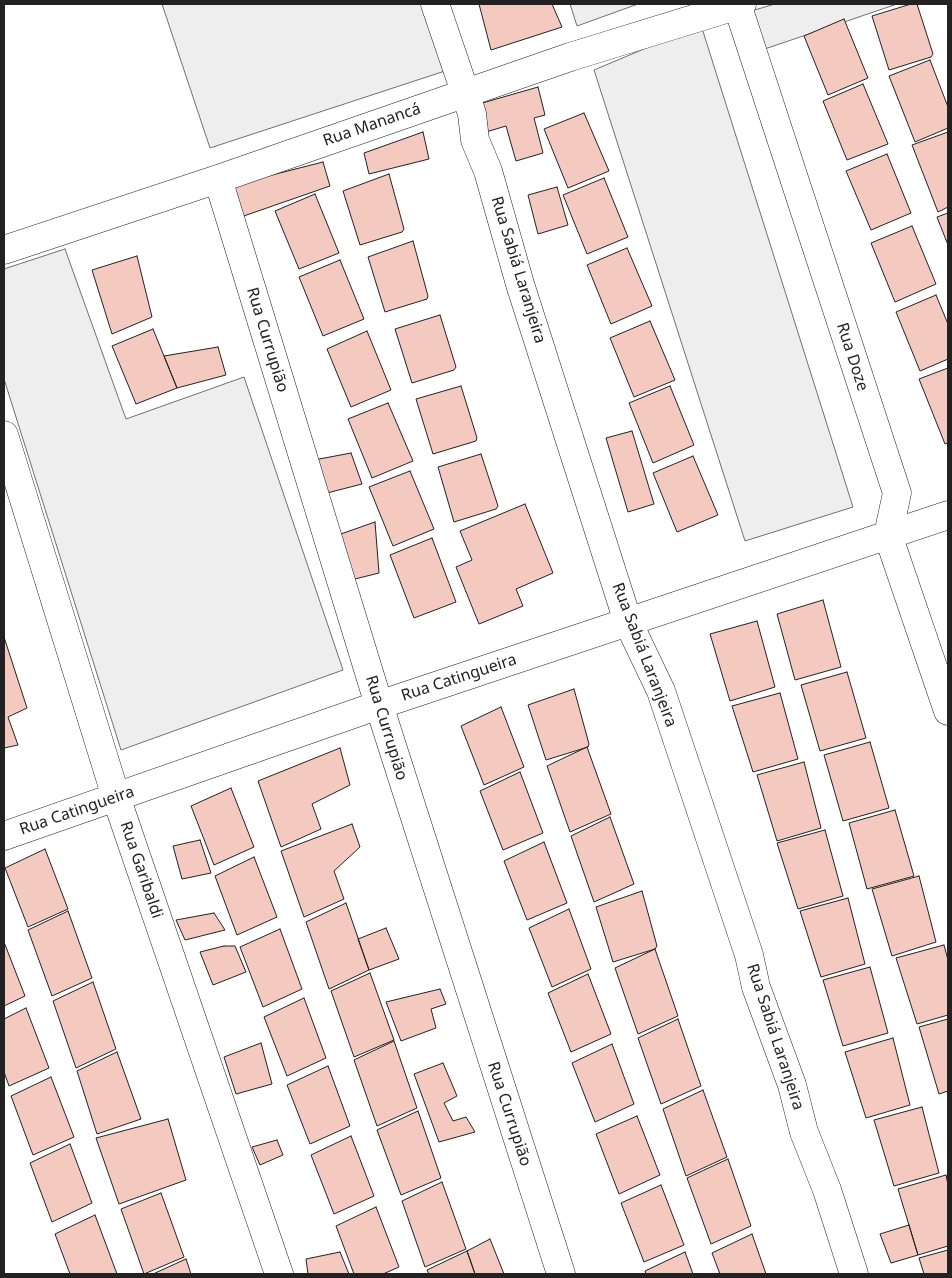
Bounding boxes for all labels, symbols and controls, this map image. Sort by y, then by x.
street label: Rua Manancá [321,99,423,151]
street label: Rua Sabiá Laranjeira [486,194,550,346]
street label: Rua Currupião [242,285,292,395]
street label: Rua Doze [832,320,872,394]
street label: Rua Sabiá Laranjeira [608,580,680,730]
street label: Rua Catingueira [399,650,519,706]
street label: Rua Currupião [361,673,411,783]
street label: Rua Catingueira [17,782,137,840]
street label: Rua Garibaldi [115,819,167,921]
street label: Rua Sabiá Laranjeira [742,961,808,1113]
street label: Rua Currupião [483,1059,535,1169]

